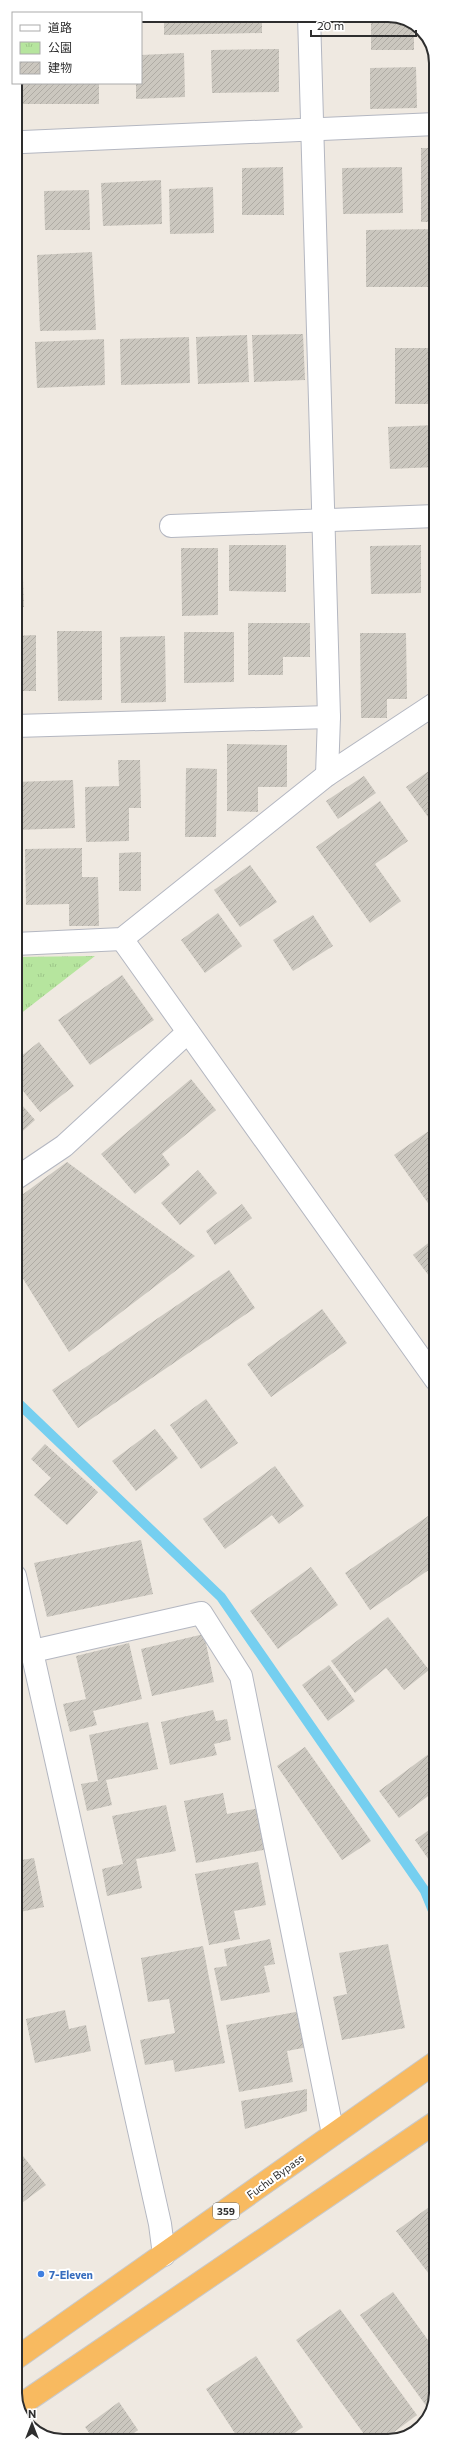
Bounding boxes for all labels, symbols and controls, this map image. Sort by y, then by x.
legend [12,12,142,84]
scale bar [311,12,416,38]
text: 20 m [317,18,344,32]
text: 道路 [48,20,72,34]
text: 公園 [48,40,72,54]
text: 建物 [48,60,72,74]
street label: Fuchu Bypass [244,2151,306,2201]
road number: 359 [213,2203,239,2219]
place label: 7-Eleven [49,2268,93,2281]
marker: 7-Eleven [36,2269,46,2279]
north arrow [12,2404,52,2444]
text: N [28,2407,36,2420]

